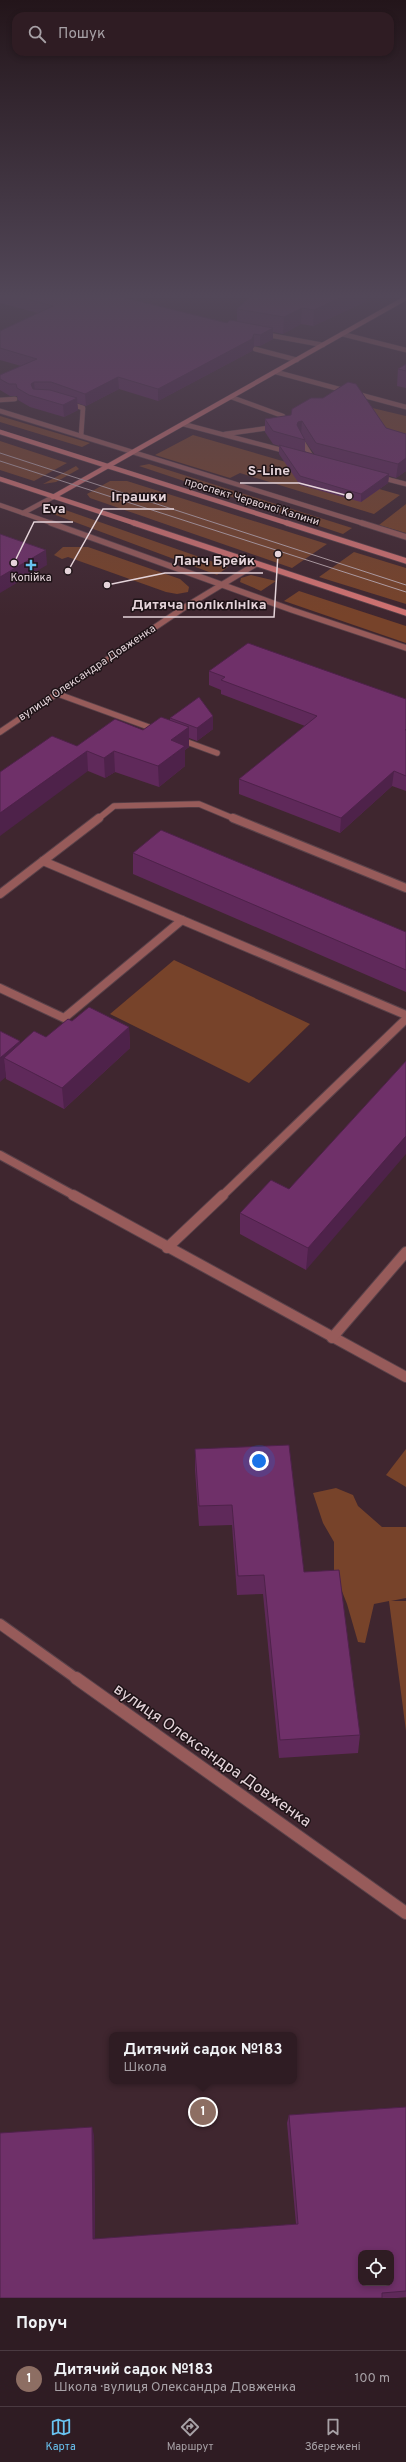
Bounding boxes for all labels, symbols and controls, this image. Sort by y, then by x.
search box [12,12,394,56]
icon: search [26,23,48,45]
text: Пошук [58,25,106,44]
callout: S-Line [240,457,299,483]
text: S-Line [248,463,290,480]
street label: проспект Червоної Калини [183,475,321,529]
callout: Іграшки [103,483,174,509]
text: Іграшки [111,489,167,506]
callout: Eva [34,496,73,522]
text: Eva [42,501,66,518]
callout: Ланч Брейк [165,547,263,573]
text: Ланч Брейк [173,553,255,570]
marker: Копійка [26,560,36,570]
place label: Копійка [11,571,52,585]
callout: Дитяча поліклініка [123,591,274,617]
text: Дитяча поліклініка [131,597,267,614]
street label: вулиця Олександра Довженка [16,622,159,724]
your location [249,1451,269,1471]
street label: вулиця Олександра Довженка [109,1680,315,1832]
popup [109,2032,297,2084]
text: Дитячий садок №183 [124,2041,282,2060]
text: Школа [124,2060,167,2076]
pin: 1 [190,2097,216,2127]
map controls [358,2250,394,2286]
button: locate [358,2250,394,2286]
text: Поруч [16,2313,68,2335]
text: Дитячий садок №183 [54,2361,213,2380]
text: 1 [26,2371,32,2387]
text: 100 m [354,2371,390,2387]
text: Школа · вулиця Олександра Довженка [54,2380,296,2396]
tab: Карта [46,2416,76,2454]
tab: Маршрут [167,2416,214,2454]
tab: Збережені [305,2416,360,2454]

